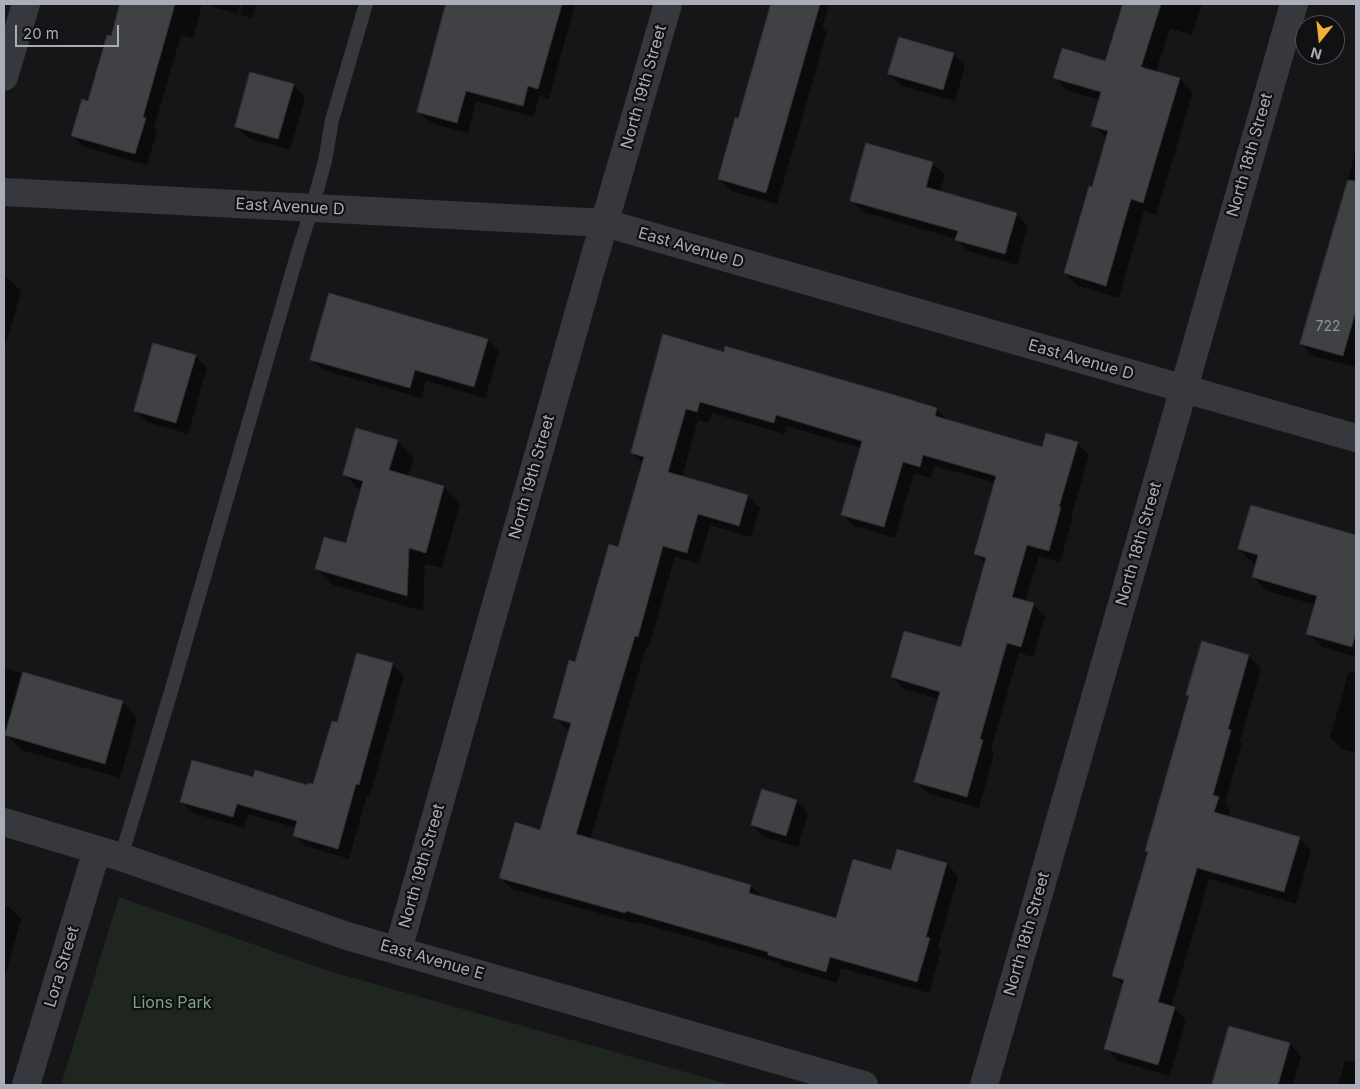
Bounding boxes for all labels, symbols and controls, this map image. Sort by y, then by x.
scale bar [18,15,121,47]
north arrow [1295,15,1345,65]
street label: North 19th Street [617,23,671,151]
text: 20 m [23,24,59,43]
text: N [1309,44,1323,64]
street label: North 18th Street [1223,91,1277,219]
street label: East Avenue D [235,195,345,219]
street label: East Avenue D [636,224,746,272]
house number: 722 [1316,319,1340,335]
street label: East Avenue D [1026,336,1136,384]
street label: North 19th Street [505,413,559,541]
street label: North 18th Street [1112,480,1166,608]
street label: North 19th Street [395,802,449,930]
street label: North 18th Street [1000,870,1054,998]
street label: Lora Street [41,924,83,1010]
street label: East Avenue E [378,936,486,984]
park label: Lions Park [132,993,212,1013]

